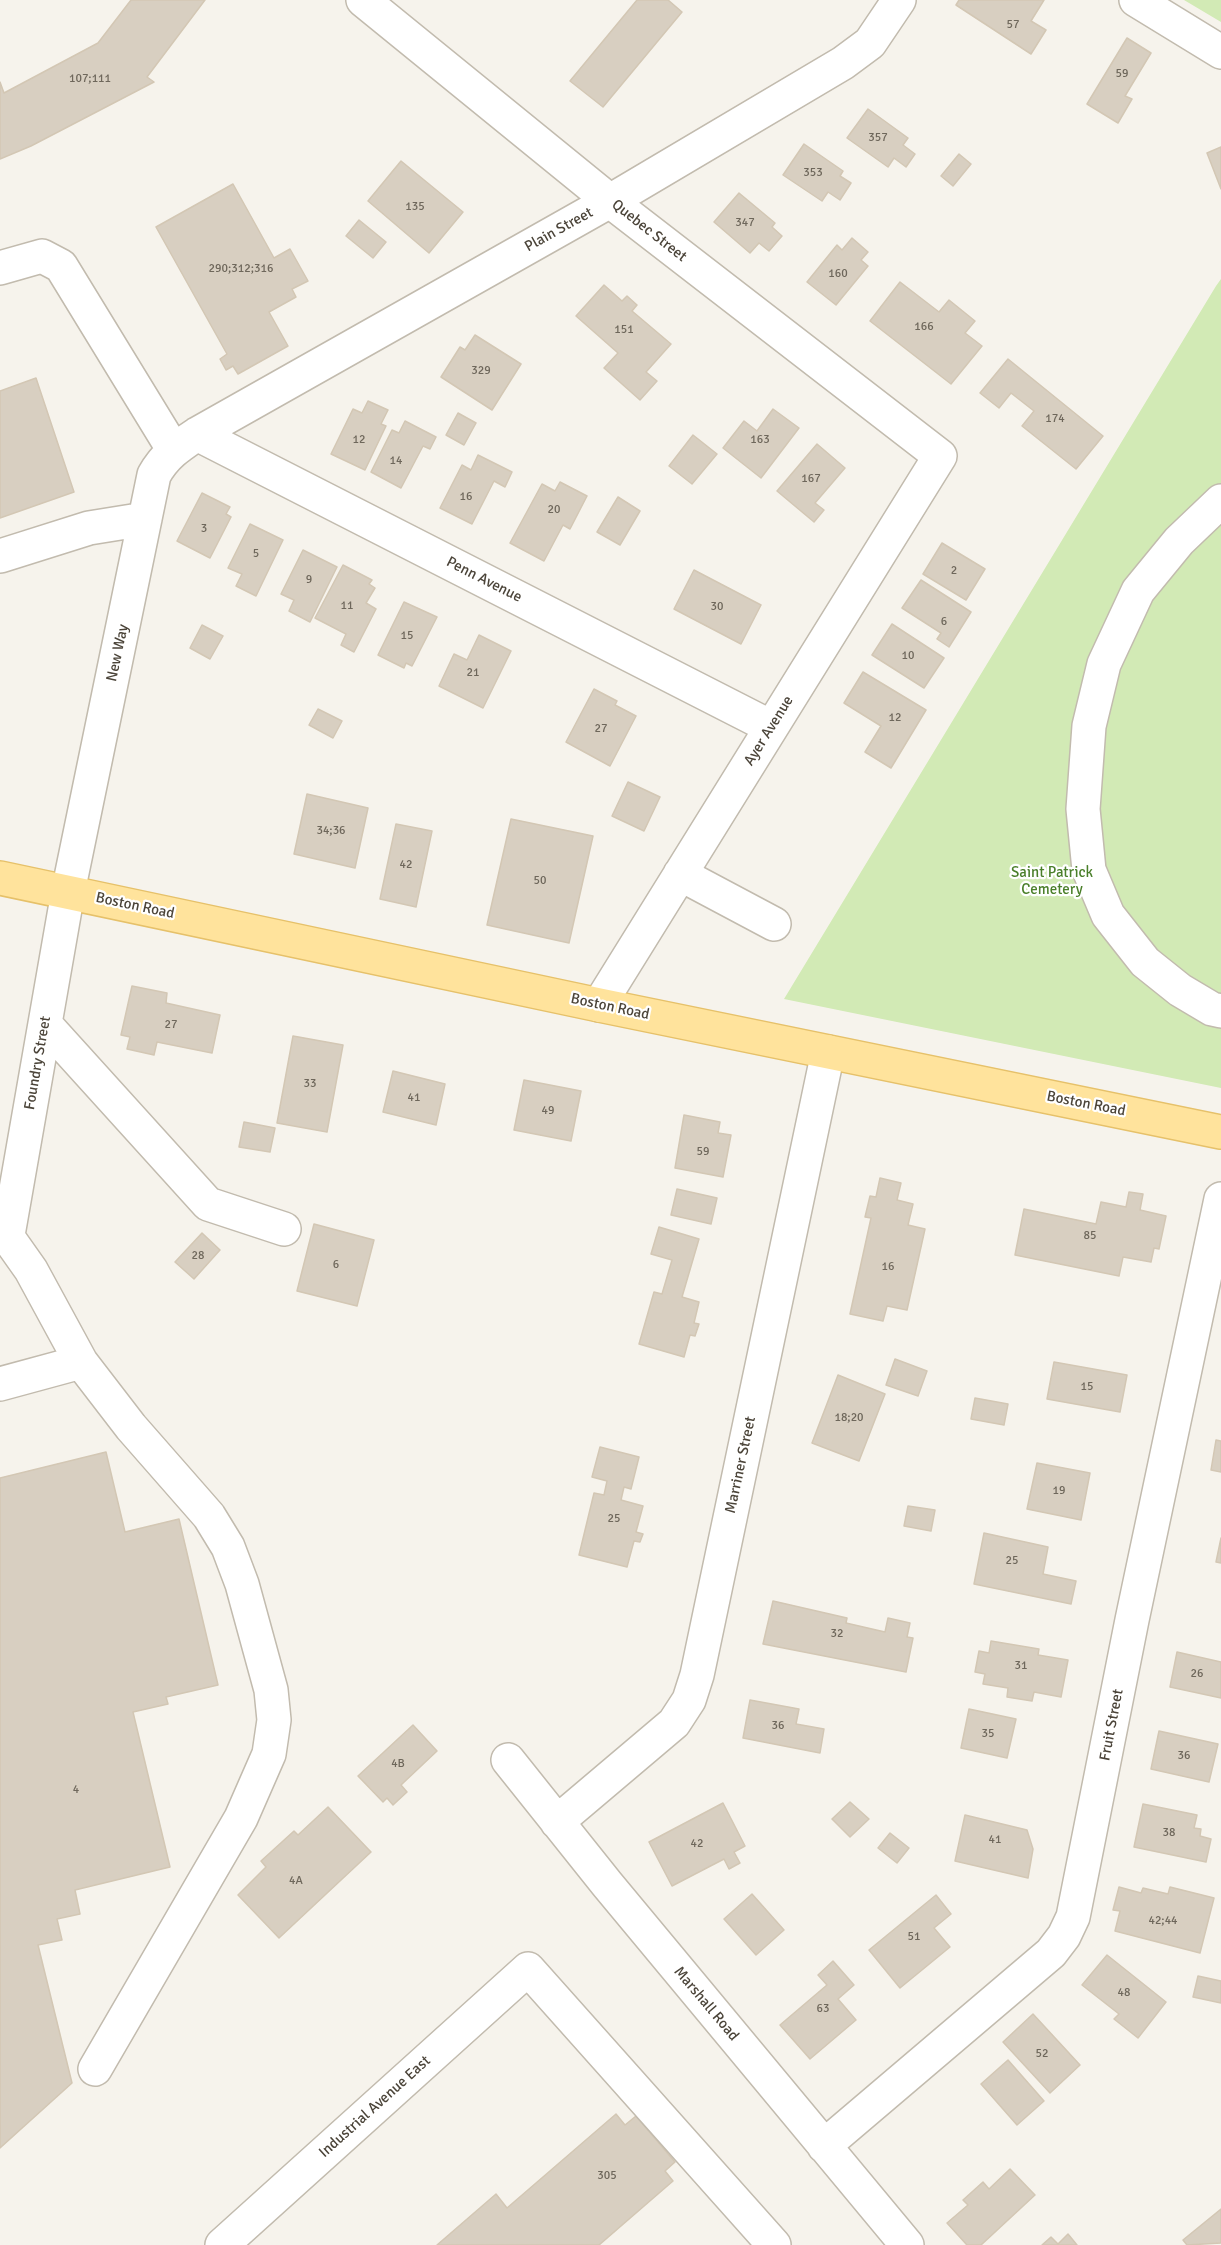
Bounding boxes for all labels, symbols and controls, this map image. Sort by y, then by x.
house number: 57 [1007,18,1019,32]
house number: 59 [1116,67,1128,81]
house number: 107;111 [69,72,111,86]
house number: 357 [868,131,888,145]
house number: 353 [803,166,823,180]
street label: Quebec Street [608,196,690,266]
house number: 135 [405,200,425,214]
street label: Plain Street [522,204,596,256]
house number: 347 [735,216,755,230]
house number: 290;312;316 [209,262,273,276]
house number: 160 [828,267,848,281]
house number: 166 [914,320,934,334]
house number: 151 [614,323,634,337]
house number: 329 [471,364,491,378]
house number: 174 [1045,412,1065,426]
house number: 12 [353,433,365,447]
house number: 163 [750,433,770,447]
house number: 14 [390,454,402,468]
house number: 167 [801,472,821,486]
house number: 16 [460,490,472,504]
house number: 20 [548,503,560,517]
house number: 3 [201,522,207,536]
house number: 5 [253,547,259,561]
street label: Penn Avenue [443,553,525,607]
house number: 2 [951,564,957,578]
house number: 9 [306,573,312,587]
house number: 11 [341,599,353,613]
house number: 30 [711,600,723,614]
house number: 6 [941,615,947,629]
street label: New Way [103,623,133,683]
house number: 15 [401,629,413,643]
house number: 10 [902,649,914,663]
house number: 21 [467,666,479,680]
street label: Ayer Avenue [740,693,798,769]
house number: 12 [889,711,901,725]
house number: 27 [595,722,607,736]
house number: 34;36 [316,824,346,838]
house number: 42 [400,858,412,872]
park label: Saint Patrick Cemetery [1011,864,1093,899]
house number: 50 [534,874,546,888]
street label: Boston Road [94,889,176,923]
street label: Boston Road [569,990,651,1024]
street label: Foundry Street [21,1015,55,1111]
house number: 27 [165,1018,177,1032]
house number: 33 [304,1077,316,1091]
street label: Boston Road [1045,1088,1127,1120]
house number: 41 [408,1091,420,1105]
house number: 49 [542,1104,554,1118]
house number: 59 [697,1145,709,1159]
house number: 85 [1084,1229,1096,1243]
house number: 28 [192,1249,204,1263]
house number: 6 [333,1258,339,1272]
house number: 16 [882,1260,894,1274]
house number: 15 [1081,1380,1093,1394]
house number: 18;20 [834,1411,864,1425]
street label: Marriner Street [722,1415,760,1515]
house number: 19 [1053,1484,1065,1498]
house number: 25 [608,1512,620,1526]
house number: 25 [1006,1554,1018,1568]
house number: 32 [831,1627,843,1641]
house number: 31 [1015,1659,1027,1673]
house number: 26 [1191,1667,1203,1681]
street label: Fruit Street [1096,1688,1128,1762]
house number: 36 [772,1719,784,1733]
house number: 35 [982,1727,994,1741]
house number: 36 [1178,1749,1190,1763]
house number: 4B [391,1757,405,1771]
house number: 4 [73,1783,79,1797]
house number: 38 [1163,1826,1175,1840]
house number: 41 [989,1833,1001,1847]
house number: 42 [691,1837,703,1851]
house number: 4A [289,1874,303,1888]
house number: 42;44 [1148,1914,1178,1928]
house number: 51 [908,1930,920,1944]
street label: Marshall Road [670,1963,742,2045]
house number: 48 [1118,1986,1130,2000]
house number: 63 [817,2002,829,2016]
house number: 52 [1036,2047,1048,2061]
street label: Industrial Avenue East [316,2052,434,2162]
house number: 305 [597,2169,617,2183]

